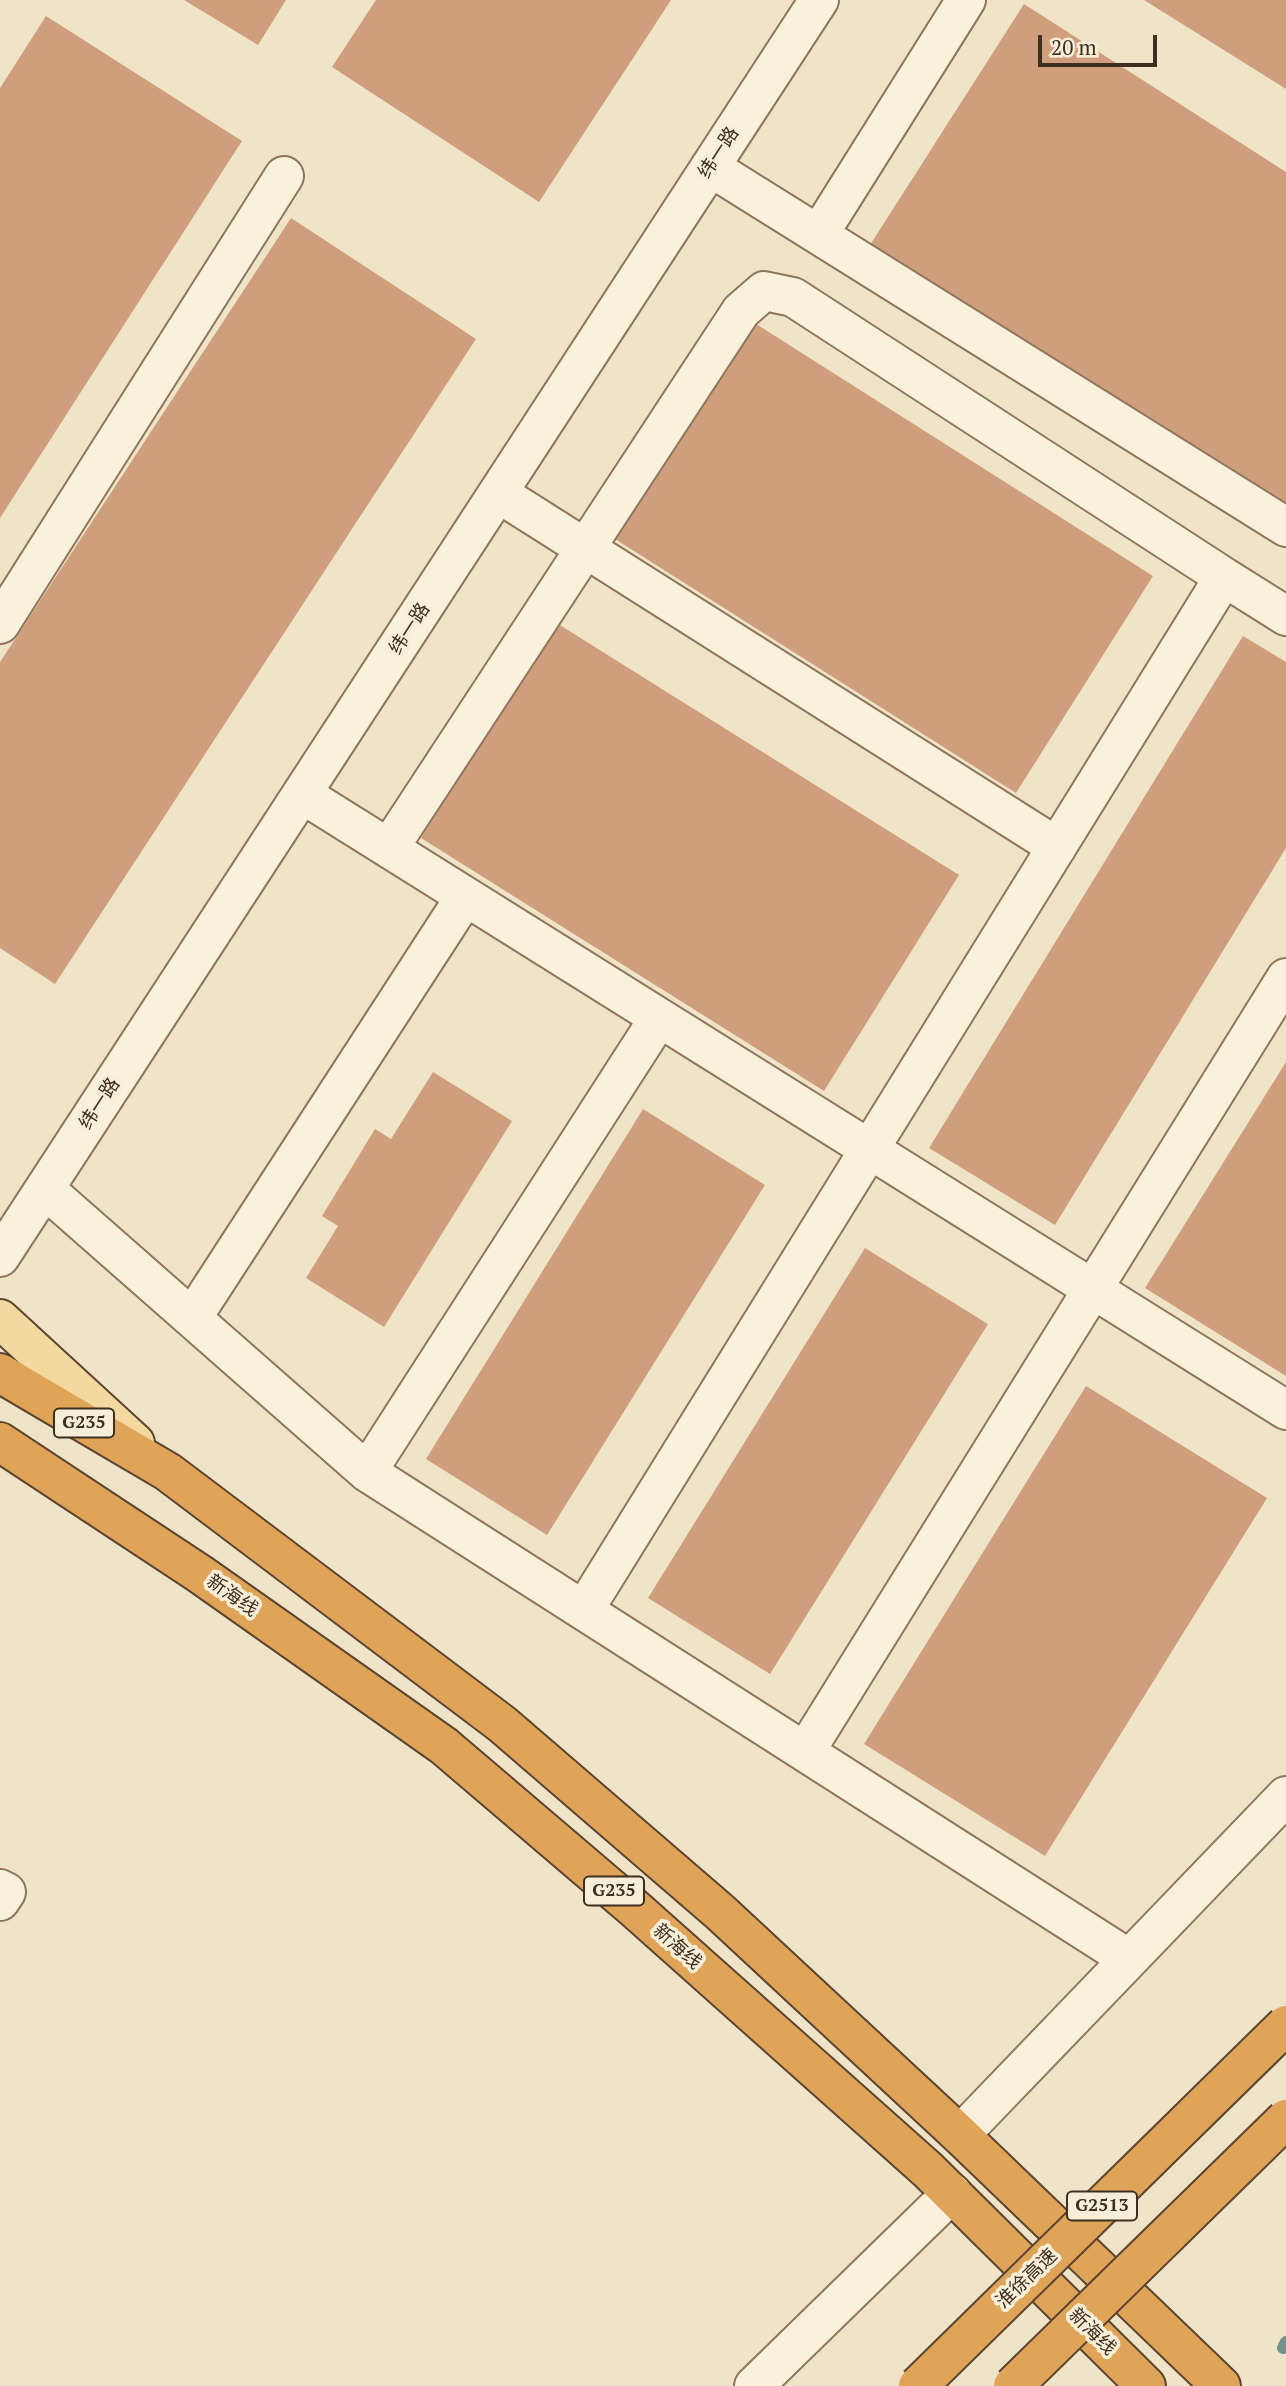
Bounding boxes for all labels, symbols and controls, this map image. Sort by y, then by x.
scale bar [1041,21,1160,65]
text: 20 m [1051,33,1097,61]
street label: 纬一路 [694,123,744,183]
street label: 纬一路 [385,599,435,659]
street label: 纬一路 [75,1074,125,1134]
road number: G235 [54,1408,114,1438]
street label: 新海线 [202,1570,262,1622]
road number: G235 [584,1877,644,1906]
street label: 新海线 [648,1919,706,1975]
road number: G2513 [1067,2192,1137,2220]
street label: 淮徐高速 [992,2244,1062,2314]
street label: 新海线 [1064,2304,1120,2360]

